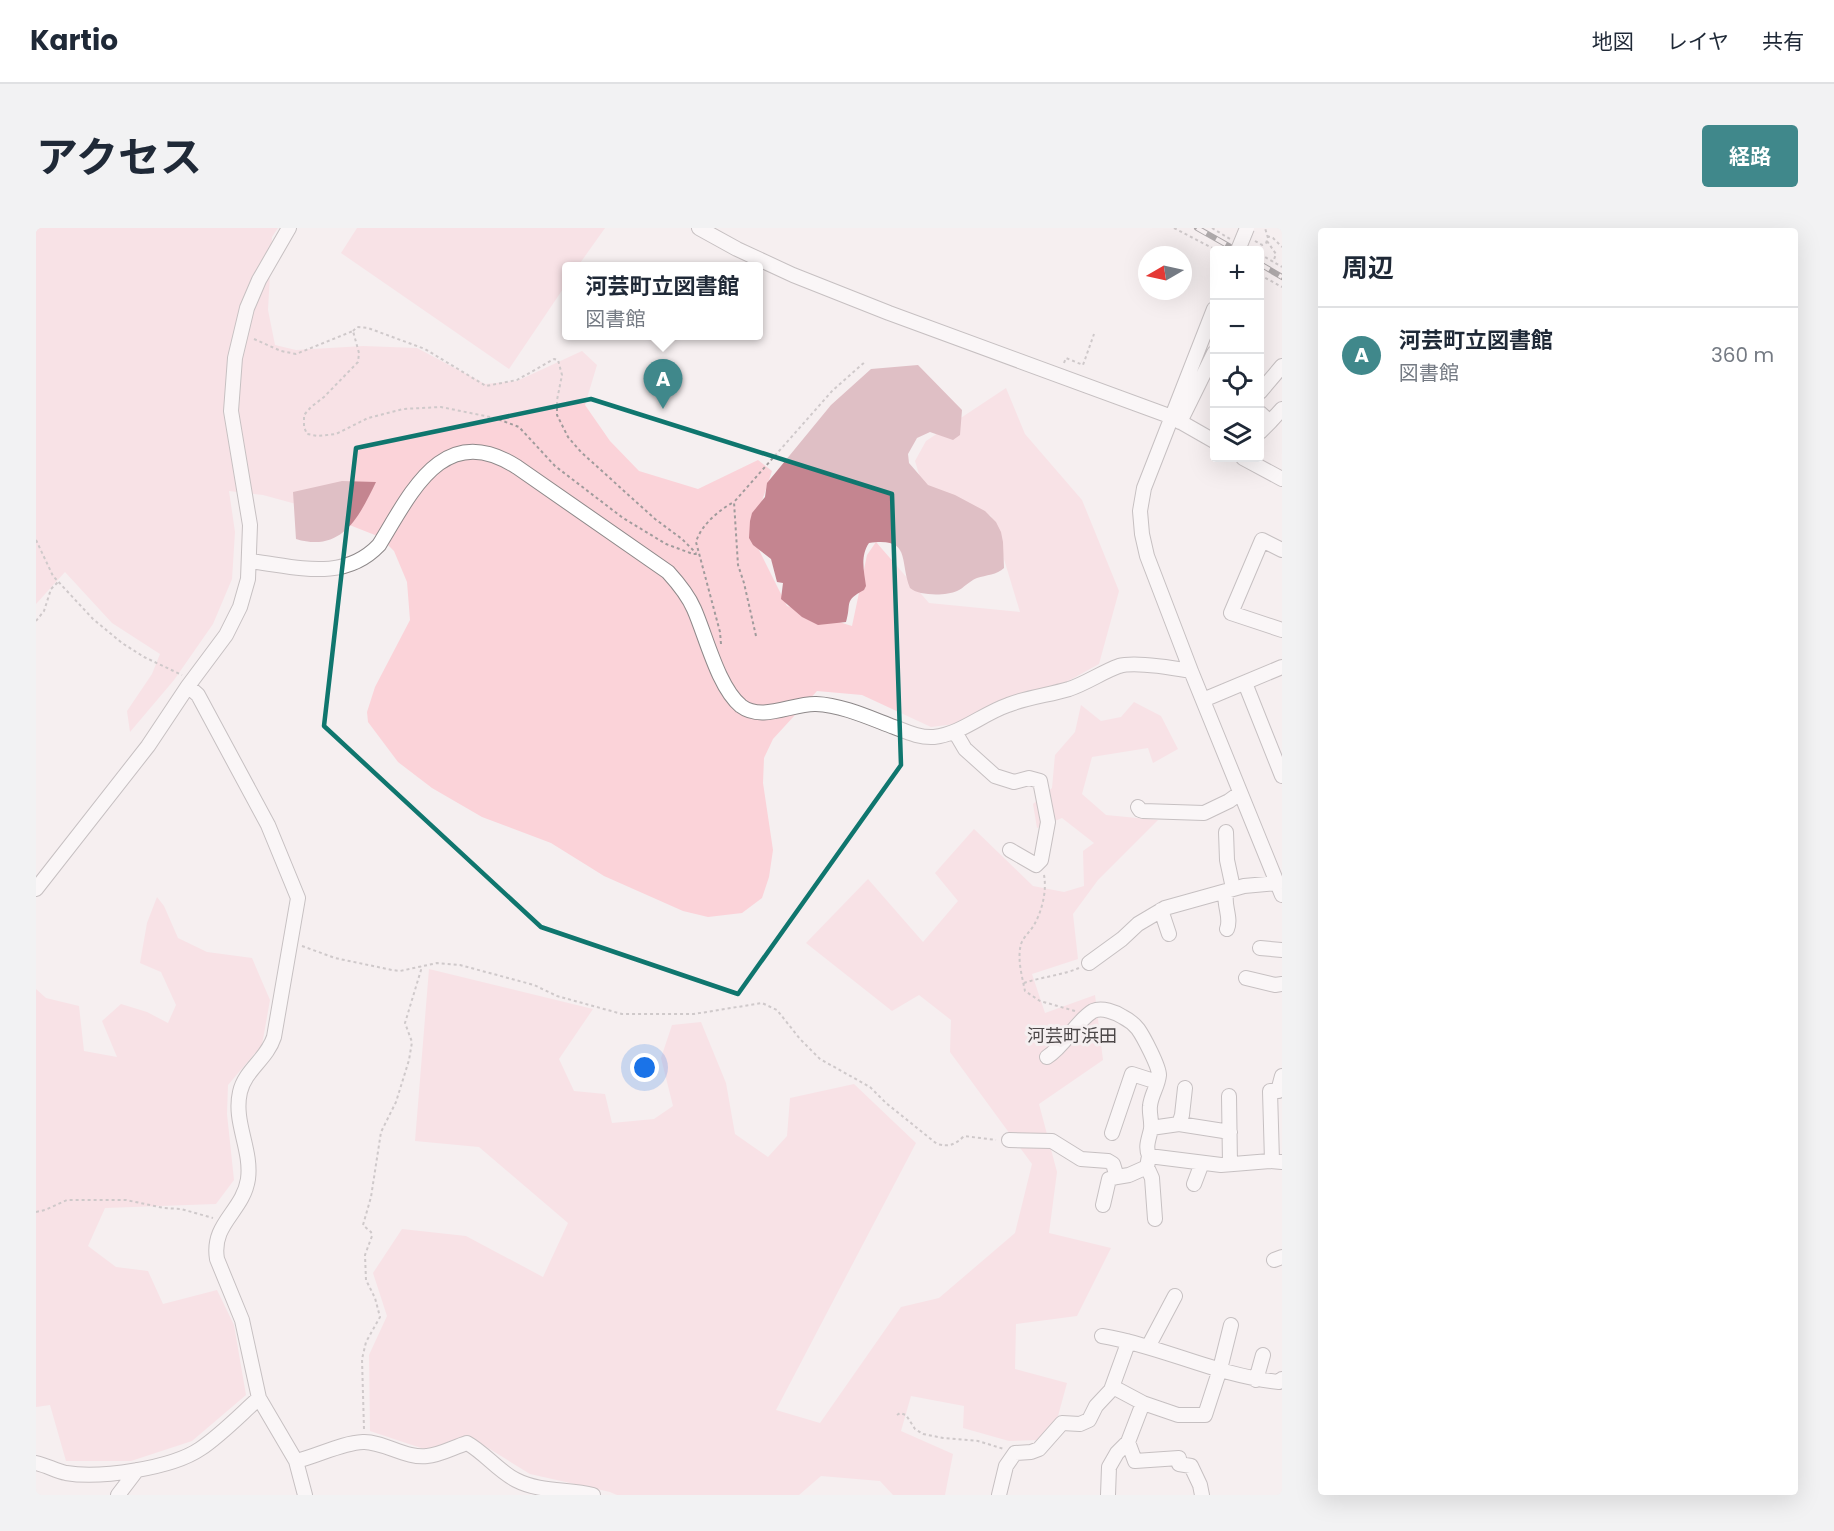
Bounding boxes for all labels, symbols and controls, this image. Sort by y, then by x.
text: Kartio [30,21,118,60]
text: 地図 [1592,27,1634,56]
text: レイヤ [1667,27,1729,56]
text: 共有 [1762,27,1804,56]
button: 経路 [1702,125,1798,187]
text: アクセス [36,128,202,187]
north arrow [1138,246,1192,300]
map controls [1210,246,1264,462]
button: + [1210,246,1264,300]
text: 周辺 [1342,250,1394,286]
popup [562,262,763,340]
text: 河芸町立図書館 [585,271,740,302]
button: − [1210,300,1264,354]
text: 図書館 [585,305,645,333]
text: 河芸町立図書館 [1399,325,1553,356]
text: A [1354,341,1369,369]
text: 360 m [1711,341,1774,369]
button: locate [1210,354,1264,408]
text: 図書館 [1399,359,1459,387]
pin: A [644,360,682,409]
button: layers [1210,408,1264,462]
district label: 河芸町浜田 [1027,1023,1117,1048]
your location [630,1053,659,1082]

